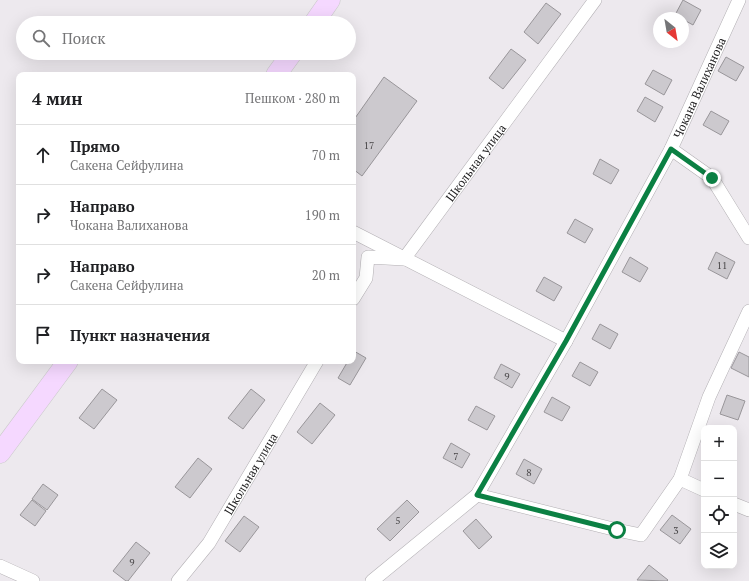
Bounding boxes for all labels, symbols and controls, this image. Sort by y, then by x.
north arrow [653,12,689,48]
search box [16,16,356,60]
icon: search [30,27,52,49]
text: Поиск [62,28,105,48]
street label: Чокана Валиханова [670,35,729,140]
text: 4 мин [32,87,82,110]
text: Пешком · 280 m [245,89,340,107]
street label: Школьная улица [442,121,509,204]
text: Прямо [70,136,120,156]
house number: 17 [364,139,374,152]
icon: ahead [32,144,54,166]
text: 70 m [312,146,340,164]
text: Сакена Сейфулина [70,156,184,174]
route end [703,169,721,187]
text: Направо [70,196,135,216]
icon: right [32,204,54,226]
text: 190 m [305,206,340,224]
text: Чокана Валиханова [70,216,188,234]
text: Направо [70,256,135,276]
house number: 11 [717,259,727,272]
icon: right [32,264,54,286]
text: 20 m [312,266,340,284]
text: Сакена Сейфулина [70,276,184,294]
icon: arrive [32,324,54,346]
text: Пункт назначения [70,325,210,345]
house number: 9 [504,370,510,383]
map controls [701,425,737,569]
button: + [701,425,737,461]
street label: Школьная улица [220,430,280,517]
house number: 7 [453,450,459,463]
button: − [701,461,737,497]
house number: 8 [526,466,532,479]
button: locate [701,497,737,533]
house number: 5 [395,514,401,527]
route start [608,521,626,539]
house number: 3 [673,524,679,537]
button: layers [701,533,737,569]
house number: 9 [129,556,135,569]

